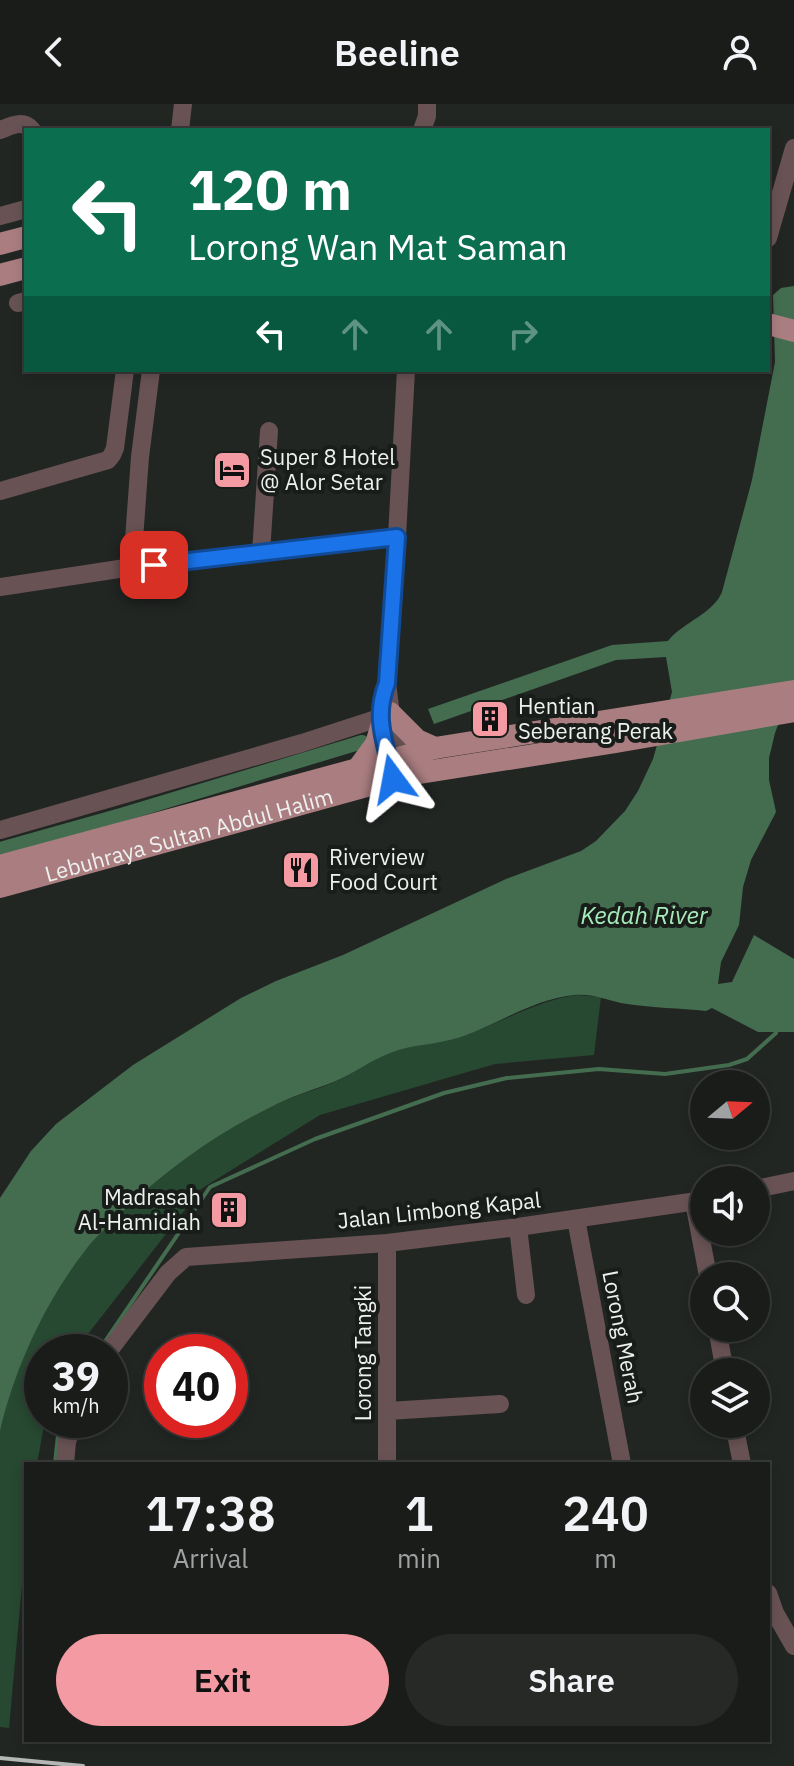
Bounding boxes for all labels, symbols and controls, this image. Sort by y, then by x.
text: Beeline [334,29,460,76]
icon: back [32,30,76,74]
icon: person [718,30,762,74]
text: 120 m [188,153,352,225]
icon: left [56,160,160,264]
text: Lorong Wan Mat Saman [188,223,568,270]
icon: left [249,312,293,356]
icon: ahead [333,312,377,356]
icon: ahead [417,312,461,356]
icon: right [501,312,545,356]
place label: Super 8 Hotel @ Alor Setar [260,442,395,496]
hotel icon: Super 8 Hotel @ Alor Setar [211,449,253,491]
pin [120,531,188,599]
icon: arrive [132,543,176,587]
place label: Hentian Seberang Perak [518,691,673,745]
building icon: Hentian Seberang Perak [469,698,511,740]
position arrow [351,737,435,821]
street label: Lebuhraya Sultan Abdul Halim [42,781,336,888]
place label: Riverview Food Court [329,842,438,896]
restaurant icon: Riverview Food Court [280,849,322,891]
water label: Kedah River [580,899,709,931]
north arrow [690,1070,770,1150]
map controls [690,1070,770,1438]
button: sound [690,1166,770,1246]
place label: Madrasah Al-Hamidiah [78,1182,201,1236]
street label: Jalan Limbong Kapal [336,1184,542,1235]
building icon: Madrasah Al-Hamidiah [208,1189,250,1231]
button: search [690,1262,770,1342]
street label: Lorong Merah [596,1268,651,1406]
street label: Lorong Tangki [348,1285,377,1421]
speed limit sign: 40 [144,1334,248,1438]
text: 39 [52,1350,100,1402]
button: layers [690,1358,770,1438]
text: km/h [52,1392,100,1419]
text: 17:38 [145,1482,276,1544]
text: 1 [405,1482,433,1544]
text: 240 [562,1482,649,1544]
text: Arrival [173,1541,248,1575]
text: min [397,1541,441,1575]
text: m [594,1541,617,1575]
button: Exit [56,1634,389,1726]
button: Share [405,1634,738,1726]

